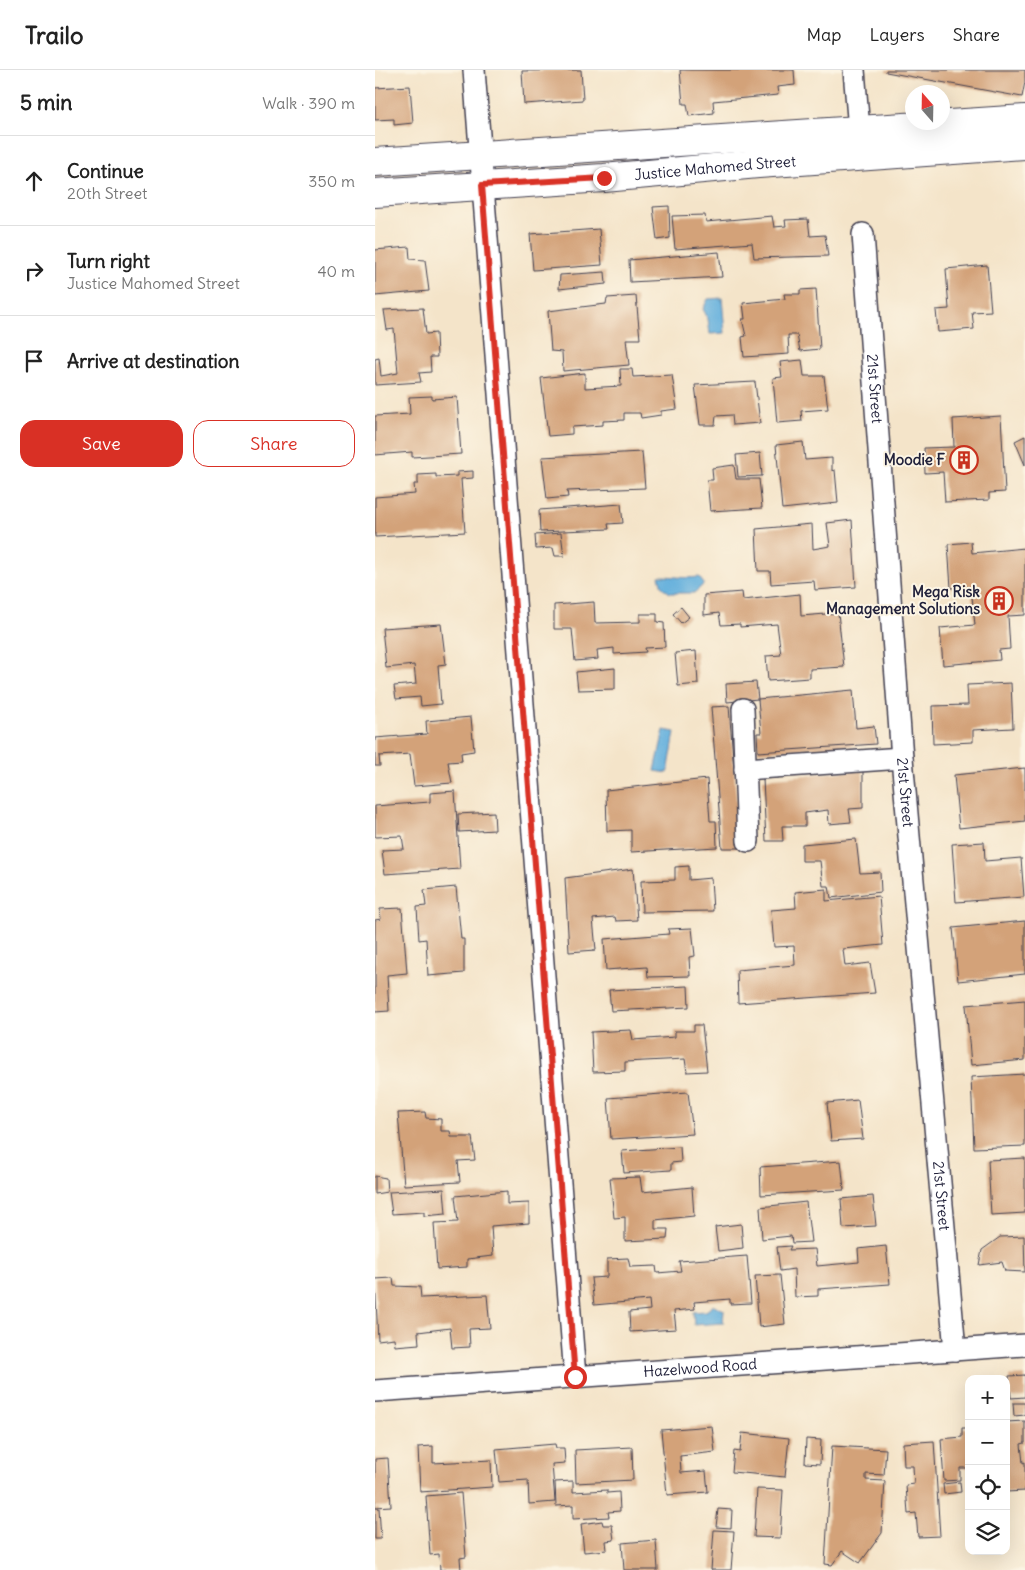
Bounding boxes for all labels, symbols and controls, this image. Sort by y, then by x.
text: Trailo [25,20,83,50]
text: Map [806,23,841,46]
text: Layers [869,23,925,46]
text: Share [953,23,1000,46]
north arrow [905,85,950,130]
text: 5 min [20,89,72,116]
text: Walk · 390 m [262,93,355,113]
street label: Justice Mahomed Street [633,151,796,184]
text: Continue [67,159,144,183]
icon: ahead [20,167,48,195]
route end [593,167,616,190]
text: 350 m [308,171,355,191]
text: 20th Street [67,183,147,203]
text: Turn right [67,249,150,273]
icon: right [20,257,48,285]
text: 40 m [317,261,355,281]
text: Justice Mahomed Street [67,273,240,293]
icon: arrive [20,347,48,375]
text: Arrive at destination [67,349,240,373]
street label: 21st Street [863,353,887,424]
button: Save [20,420,183,467]
button: Share [193,420,355,467]
building icon: Moodie F [949,445,979,475]
place label: Moodie F [884,450,946,469]
place label: Mega Risk Management Solutions [826,582,980,619]
building icon: Mega Risk Management Solutions [984,586,1014,616]
street label: 21st Street [893,757,918,828]
street label: 21st Street [929,1160,954,1231]
street label: Hazelwood Road [643,1354,758,1381]
route start [564,1366,587,1389]
map controls [965,1375,1010,1555]
button: + [965,1375,1010,1420]
button: − [965,1420,1010,1465]
button: locate [965,1465,1010,1510]
button: layers [965,1510,1010,1555]

